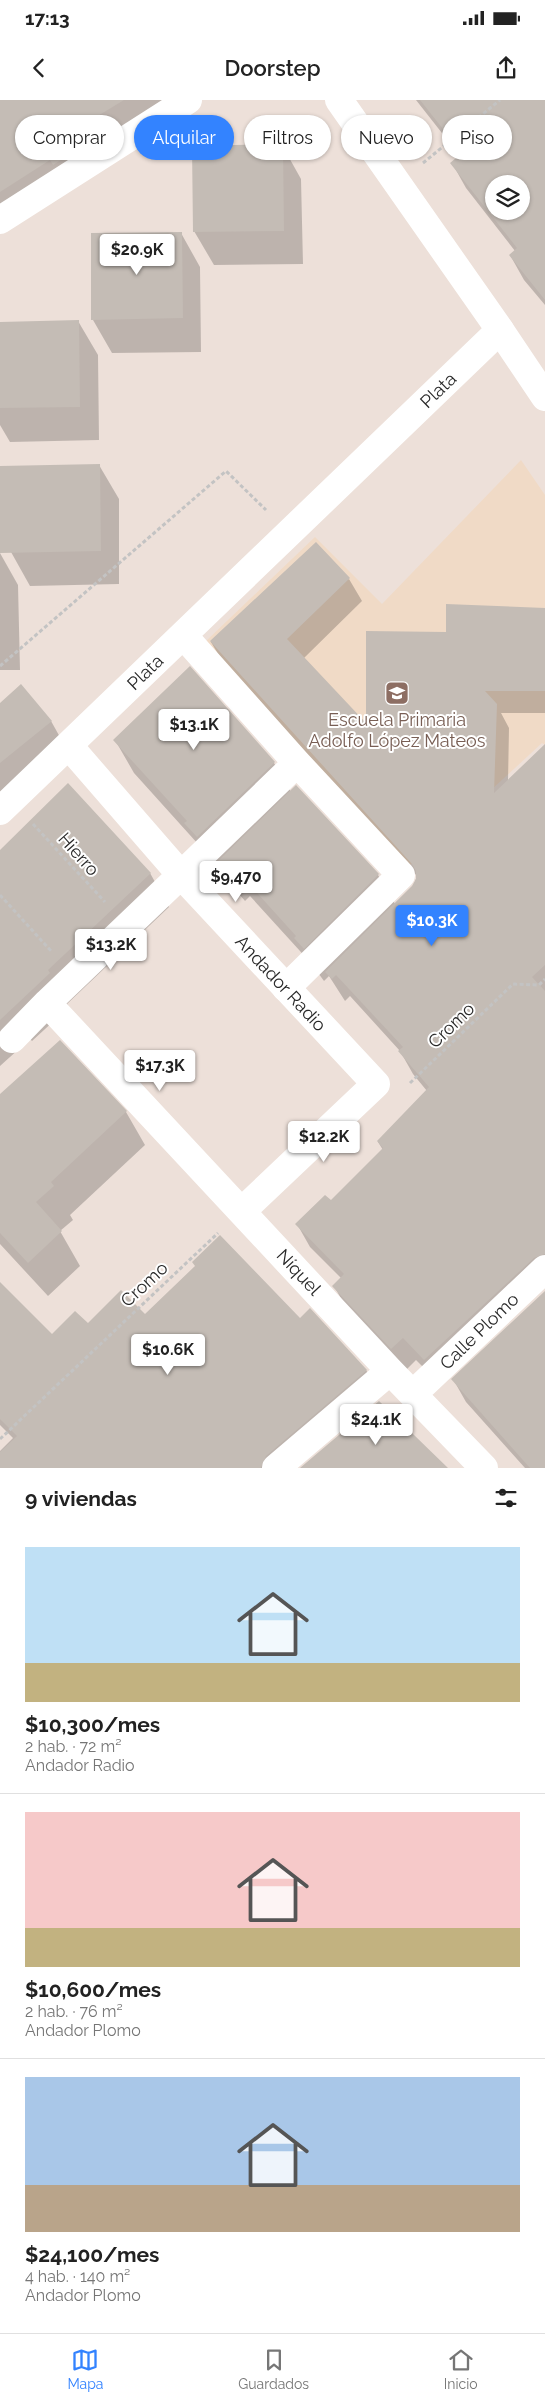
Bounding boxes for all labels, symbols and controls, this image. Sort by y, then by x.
text: 17:13 [25,7,70,29]
icon: back [25,54,53,82]
icon: share [492,54,520,82]
text: Doorstep [224,55,321,81]
chip: Comprar [15,115,124,160]
chip: Alquilar [134,115,234,160]
chip: Filtros [244,115,331,160]
chip: Nuevo [341,115,432,160]
chip: Piso [442,115,512,160]
map controls [485,175,530,220]
button: layers [485,175,530,220]
pin: $20.9K [96,234,178,276]
text: $20.9K [111,240,163,259]
street label: Plata [416,368,460,412]
street label: Plata [123,650,167,694]
school or university icon: Escuela Primaria Adolfo López Mateos [384,680,410,706]
pin: $13.1K [153,708,235,751]
place label: Escuela Primaria Adolfo López Mateos [309,709,486,751]
text: $13.1K [169,715,219,734]
street label: Hierro [54,828,104,880]
pin: $9,470 [195,860,277,903]
text: $9,470 [210,867,262,886]
pin: $10.3K [391,904,473,947]
text: $10.3K [406,911,458,930]
pin: $13.2K [70,928,152,971]
street label: Andador Radio [231,931,331,1035]
text: $13.2K [86,935,136,954]
street label: Cromo [423,998,479,1052]
pin: $17.3K [119,1050,201,1092]
text: $17.3K [135,1056,185,1075]
pin: $12.2K [283,1120,365,1163]
text: $12.2K [299,1127,349,1146]
street label: Níquel [273,1245,326,1299]
street label: Cromo [116,1257,172,1311]
street label: Calle Plomo [435,1288,523,1374]
pin: $10.6K [127,1334,209,1376]
text: $10.6K [142,1340,194,1359]
pin: $24.1K [335,1404,417,1446]
text: $24.1K [351,1410,401,1429]
icon: filters [492,1484,520,1512]
text: 9 viviendas [25,1486,137,1511]
icon: home [228,1579,318,1669]
text: $10,300/mes [25,1712,160,1737]
text: 2 hab. · 72 m² [25,1737,121,1756]
text: Andador Radio [25,1756,135,1775]
icon: home [228,1845,318,1935]
text: $10,600/mes [25,1977,161,2002]
text: 2 hab. · 76 m² [25,2002,123,2021]
text: Andador Plomo [25,2021,141,2040]
icon: home [228,2110,318,2200]
text: $24,100/mes [25,2242,159,2267]
text: 4 hab. · 140 m² [25,2267,130,2286]
text: Andador Plomo [25,2286,141,2305]
tab: Mapa [67,2346,103,2392]
tab: Guardados [238,2346,309,2392]
tab: Inicio [444,2346,478,2392]

